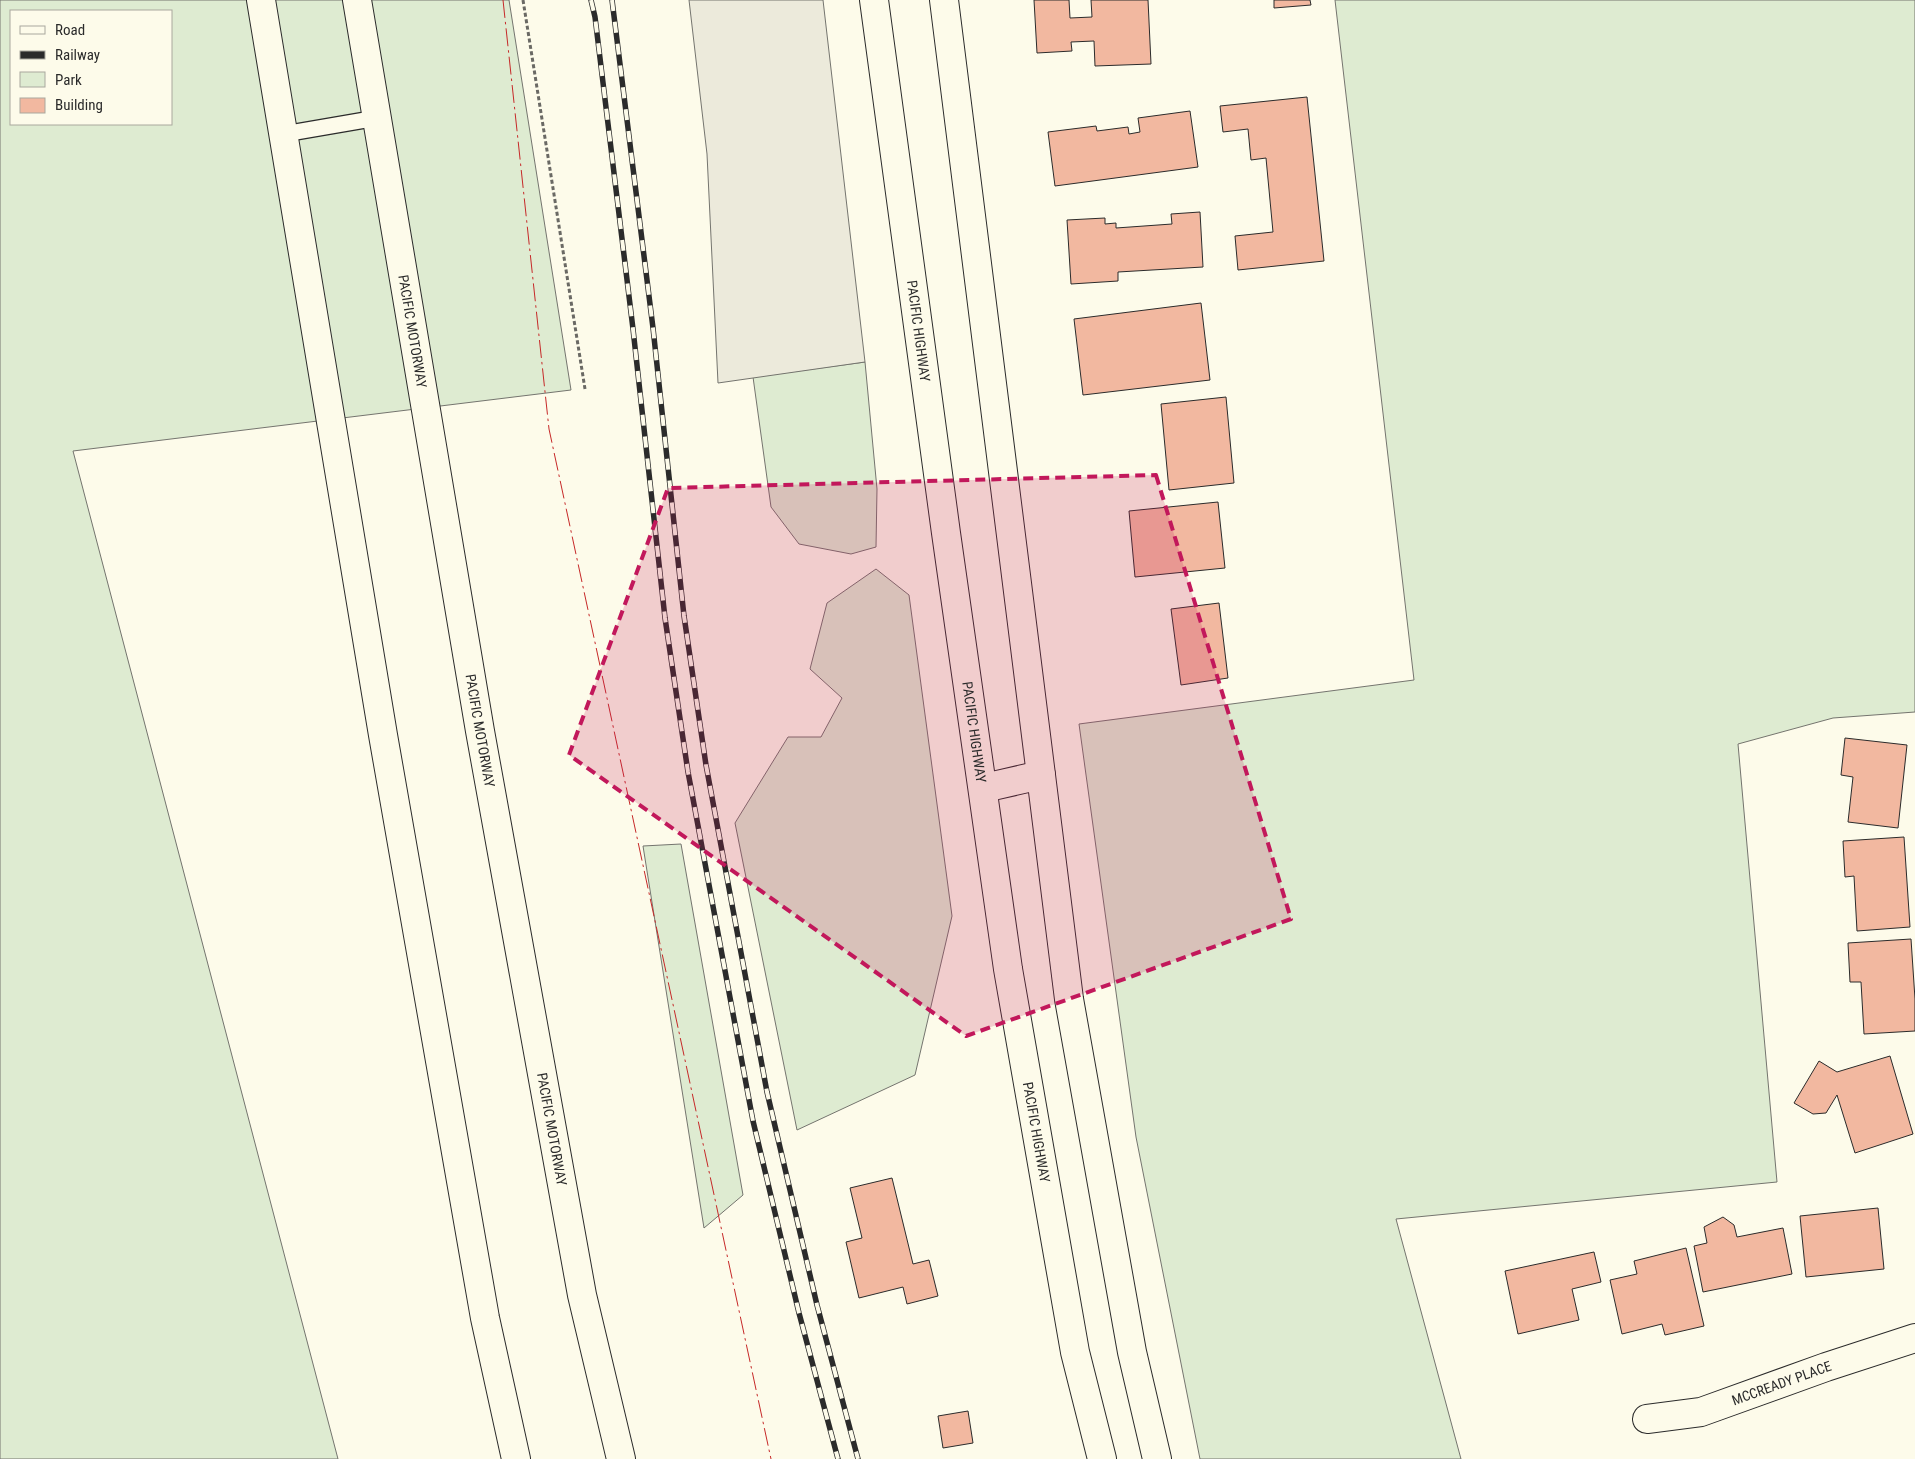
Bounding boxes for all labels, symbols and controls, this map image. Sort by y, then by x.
legend [10,10,172,125]
text: Road [55,21,85,39]
text: Railway [55,46,100,64]
text: Park [55,71,82,89]
text: Building [55,96,103,114]
street label: PACIFIC MOTORWAY [395,274,430,390]
street label: PACIFIC HIGHWAY [904,279,934,383]
street label: PACIFIC MOTORWAY [463,673,498,789]
street label: PACIFIC HIGHWAY [959,681,990,784]
street label: PACIFIC MOTORWAY [534,1071,570,1188]
street label: PACIFIC HIGHWAY [1020,1081,1053,1185]
street label: MCCREADY PLACE [1730,1358,1833,1408]

